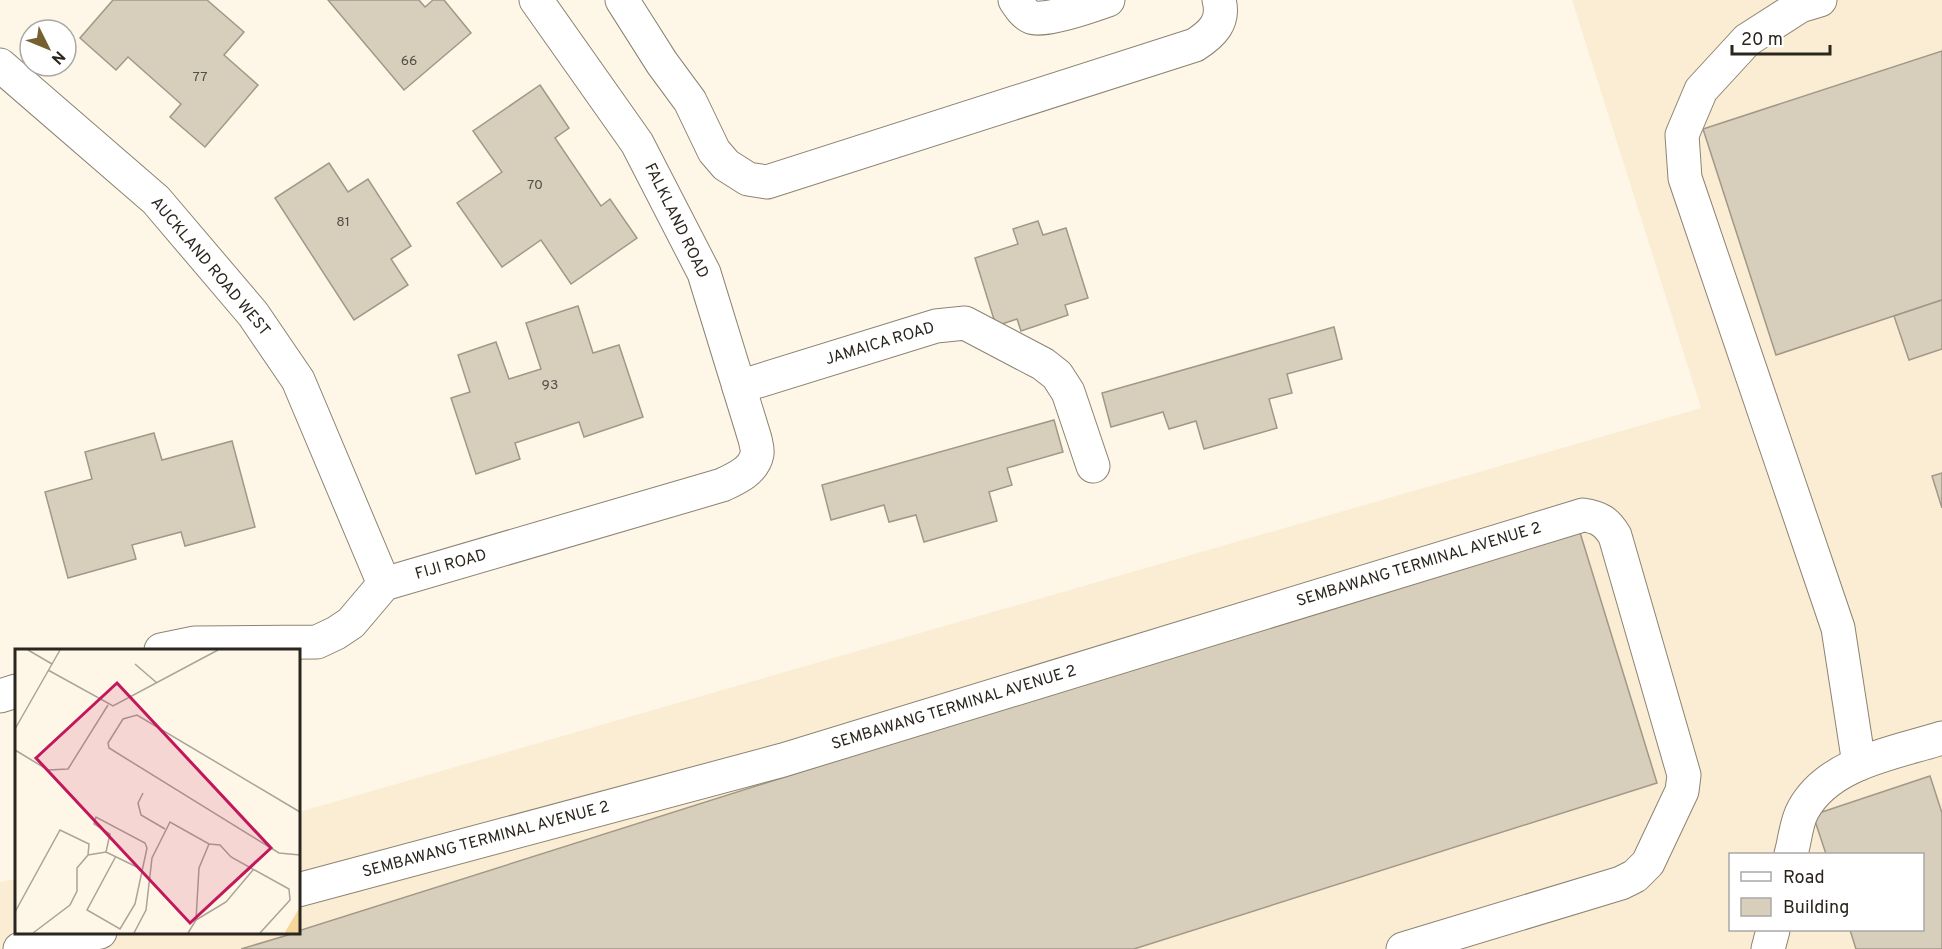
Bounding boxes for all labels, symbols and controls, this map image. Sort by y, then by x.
north arrow [18,18,78,78]
scale bar [1732,18,1830,56]
text: 20 m [1741,29,1783,52]
text: N [46,46,69,68]
house number: 66 [401,53,417,70]
house number: 77 [192,69,208,86]
street label: FALKLAND ROAD [639,160,713,282]
house number: 70 [527,177,543,194]
street label: AUCKLAND ROAD WEST [146,193,274,341]
house number: 81 [336,214,350,231]
street label: JAMAICA ROAD [823,318,937,370]
house number: 93 [542,377,558,394]
street label: SEMBAWANG TERMINAL AVENUE 2 [1294,518,1544,612]
street label: FIJI ROAD [413,545,489,585]
inset map [15,649,300,934]
street label: SEMBAWANG TERMINAL AVENUE 2 [829,661,1079,755]
street label: SEMBAWANG TERMINAL AVENUE 2 [360,797,612,883]
legend [1729,853,1924,931]
text: Road [1783,867,1825,890]
text: Building [1783,897,1849,920]

